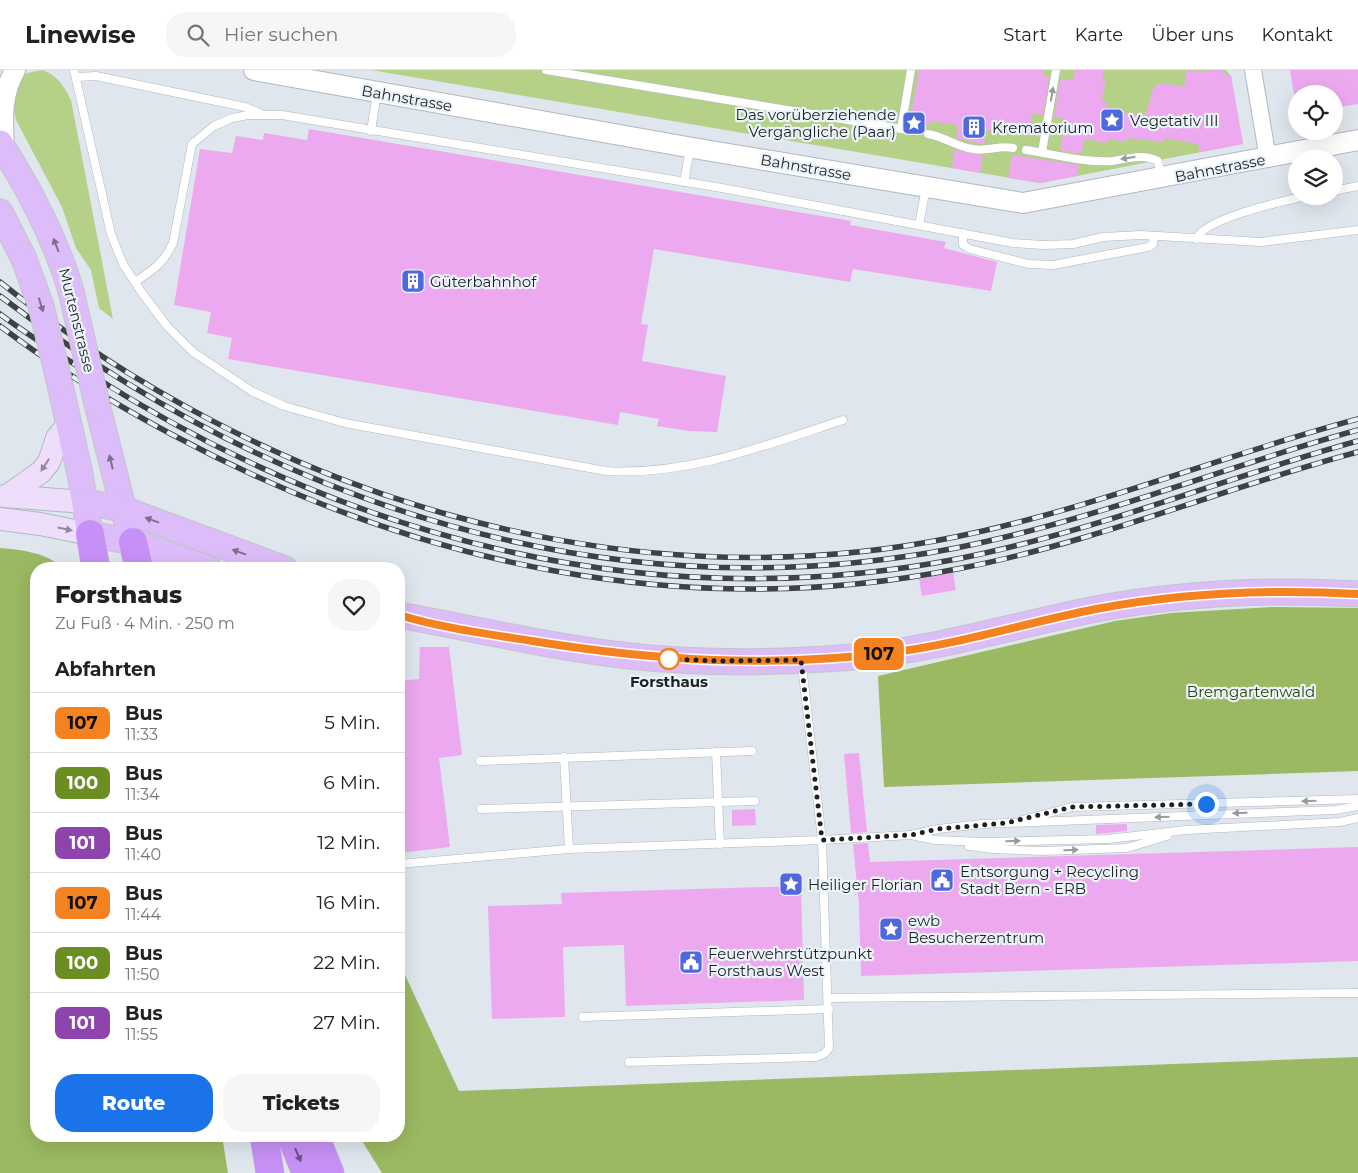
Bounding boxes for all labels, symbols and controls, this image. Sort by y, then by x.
search box [166,12,516,57]
text: Linewise [25,20,136,49]
icon: search [184,21,212,49]
text: Hier suchen [224,23,338,46]
text: Start [1003,24,1047,46]
text: Karte [1075,24,1123,46]
text: Über uns [1151,24,1234,46]
text: Kontakt [1262,24,1333,46]
street label: Bahnstrasse [360,81,454,115]
map controls [1288,85,1343,205]
button: locate [1288,85,1343,140]
one-way arrow [1048,86,1056,102]
place label: Das vorüberziehende Vergängliche (Paar) [736,105,896,141]
place icon: Vegetativ III [1099,107,1125,133]
place icon: Das vorüberziehende Vergängliche (Paar) [901,110,927,136]
place label: Vegetativ III [1130,111,1218,130]
building icon: Krematorium [961,114,987,140]
place label: Krematorium [992,118,1093,137]
street label: Bahnstrasse [759,150,853,184]
street label: Bahnstrasse [1173,150,1267,186]
button: layers [1288,150,1343,205]
one-way arrow [1120,155,1136,163]
one-way arrow [52,237,60,252]
street label: Murtenstrasse [55,266,99,374]
building icon: Güterbahnhof [400,268,426,294]
place label: Güterbahnhof [430,272,537,291]
one-way arrow [37,297,45,312]
one-way arrow [107,455,115,470]
one-way arrow [41,458,50,472]
one-way arrow [144,516,159,523]
one-way arrow [57,525,73,533]
one-way arrow [231,548,246,556]
button: heart [328,579,380,631]
text: Forsthaus [55,580,182,609]
text: Zu Fuß · 4 Min. · 250 m [55,614,235,633]
line badge: 107 [850,638,908,670]
text: 107 [864,643,894,665]
marker: Forsthaus [658,648,680,670]
text: Abfahrten [55,658,156,681]
place label: Forsthaus [630,672,708,691]
park label: Bremgartenwald [1187,682,1315,701]
text: Bus [125,702,163,725]
text: 5 Min. [324,711,380,734]
text: 107 [67,712,98,734]
text: 11:33 [125,725,158,744]
text: Bus [125,762,163,785]
text: 6 Min. [323,771,380,794]
text: 100 [67,772,98,794]
text: 11:34 [125,785,160,804]
your location [1194,792,1219,817]
one-way arrow [1301,797,1317,805]
one-way arrow [1232,810,1248,818]
one-way arrow [1154,813,1170,821]
text: Bus [125,822,163,845]
text: 12 Min. [317,831,380,854]
text: 101 [69,832,96,854]
one-way arrow [1005,837,1021,845]
text: 11:40 [125,845,161,864]
one-way arrow [1063,846,1079,854]
place label: Entsorgung + Recycling Stadt Bern - ERB [960,862,1139,898]
public building icon: Entsorgung + Recycling Stadt Bern - ERB [929,867,955,893]
place icon: Heiliger Florian [778,871,804,897]
place label: Heiliger Florian [808,875,923,894]
text: Bus [125,882,163,905]
text: 16 Min. [316,891,380,914]
text: 107 [67,892,98,914]
text: 11:44 [125,905,161,924]
place label: ewb Besucherzentrum [908,911,1044,947]
place icon: ewb Besucherzentrum [878,916,904,942]
text: Bus [125,942,163,965]
place label: Feuerwehrstützpunkt Forsthaus West [708,944,873,980]
public building icon: Feuerwehrstützpunkt Forsthaus West [678,949,704,975]
text: 22 Min. [313,951,380,974]
text: 100 [67,952,98,974]
text: 11:50 [125,965,160,984]
text: Bus [125,1002,163,1025]
text: 27 Min. [313,1011,380,1034]
text: 101 [69,1012,96,1034]
text: 11:55 [125,1025,158,1044]
button: Route [55,1074,213,1132]
button: Tickets [223,1074,380,1132]
one-way arrow [295,1148,303,1162]

